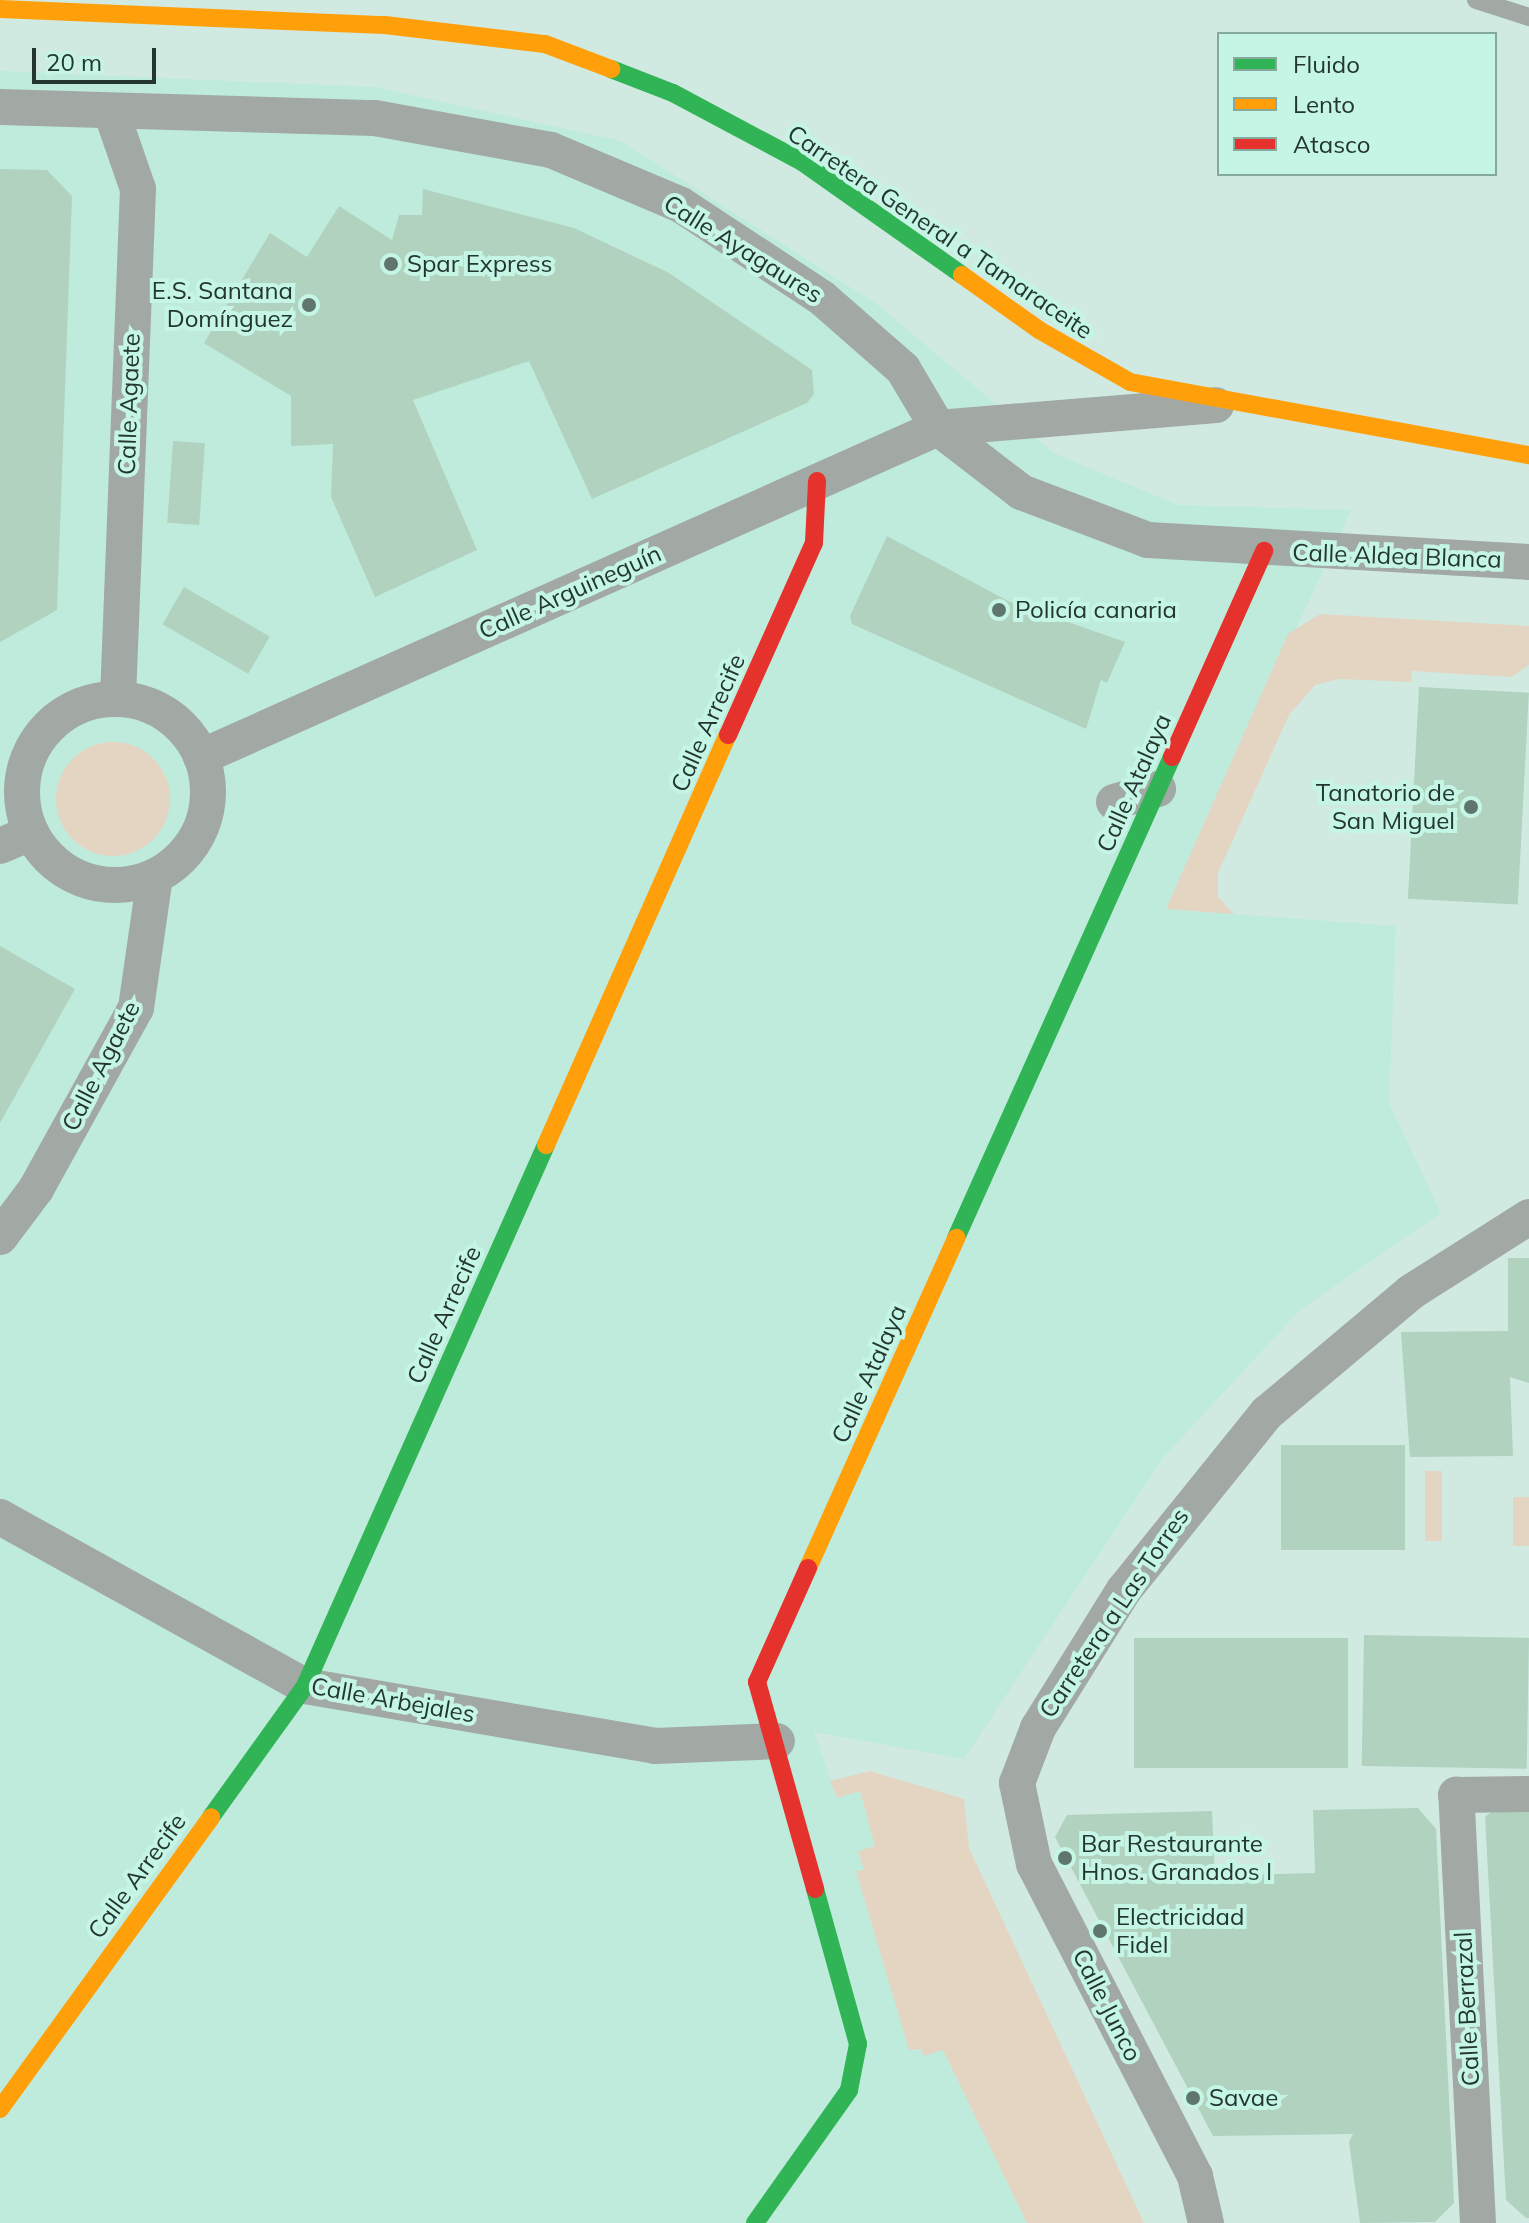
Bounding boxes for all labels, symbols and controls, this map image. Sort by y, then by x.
scale bar [36,32,160,82]
legend [1217,32,1497,176]
text: 20 m [46,47,102,77]
text: Fluido [1293,49,1360,79]
text: Lento [1293,89,1355,119]
street label: Carretera General a Tamaraceite [782,119,1098,345]
text: Atasco [1293,129,1370,159]
street label: Calle Ayagaures [658,189,828,309]
place label: Spar Express [407,250,553,278]
marker: Spar Express [382,255,400,273]
place label: E.S. Santana Domínguez [152,277,293,333]
marker: E.S. Santana Domínguez [300,296,318,314]
street label: Calle Agaete [112,333,146,475]
street label: Calle Aldea Blanca [1292,538,1502,574]
street label: Calle Arguineguín [474,539,666,645]
place label: Policía canaria [1015,596,1177,624]
marker: Policía canaria [990,601,1008,619]
street label: Calle Arrecife [665,650,751,796]
street label: Calle Atalaya [1091,709,1177,857]
place label: Tanatorio de San Miguel [1316,779,1455,835]
marker: Tanatorio de San Miguel [1462,798,1480,816]
street label: Calle Agaete [56,996,146,1136]
street label: Calle Arrecife [401,1242,487,1388]
street label: Calle Atalaya [826,1300,912,1448]
street label: Carretera a Las Torres [1033,1503,1195,1723]
street label: Calle Arbejales [309,1671,477,1729]
street label: Calle Arrecife [82,1808,192,1944]
place label: Bar Restaurante Hnos. Granados I [1081,1830,1272,1886]
marker: Bar Restaurante Hnos. Granados I [1056,1849,1074,1867]
place label: Electricidad Fidel [1116,1903,1244,1959]
marker: Electricidad Fidel [1091,1922,1109,1940]
street label: Calle Berrazal [1449,1931,1485,2087]
street label: Calle Junco [1066,1944,1148,2066]
place label: Savae [1209,2084,1278,2112]
marker: Savae [1184,2089,1202,2107]

